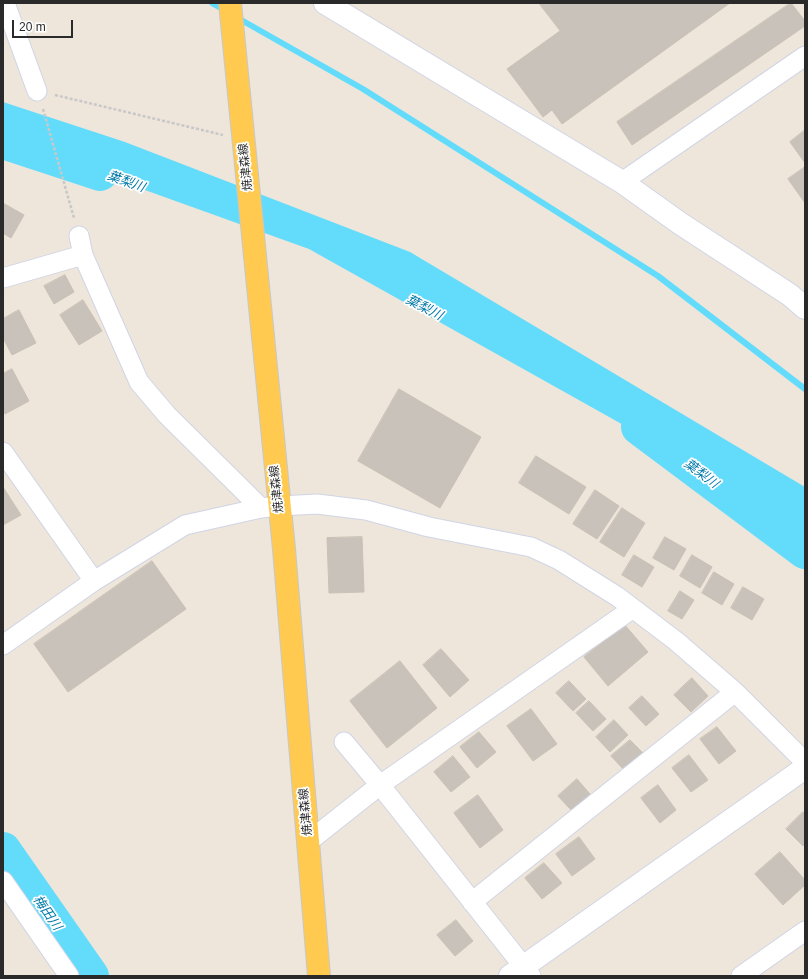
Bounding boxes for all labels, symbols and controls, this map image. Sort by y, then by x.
scale bar [14,12,75,38]
text: 20 m [19,20,46,34]
street label: 焼津森線 [236,142,256,192]
water label: 葉梨川 [105,168,147,196]
water label: 葉梨川 [403,292,445,324]
water label: 葉梨川 [681,456,721,492]
street label: 焼津森線 [267,464,287,514]
street label: 焼津森線 [297,787,315,837]
water label: 梅田川 [29,893,65,933]

